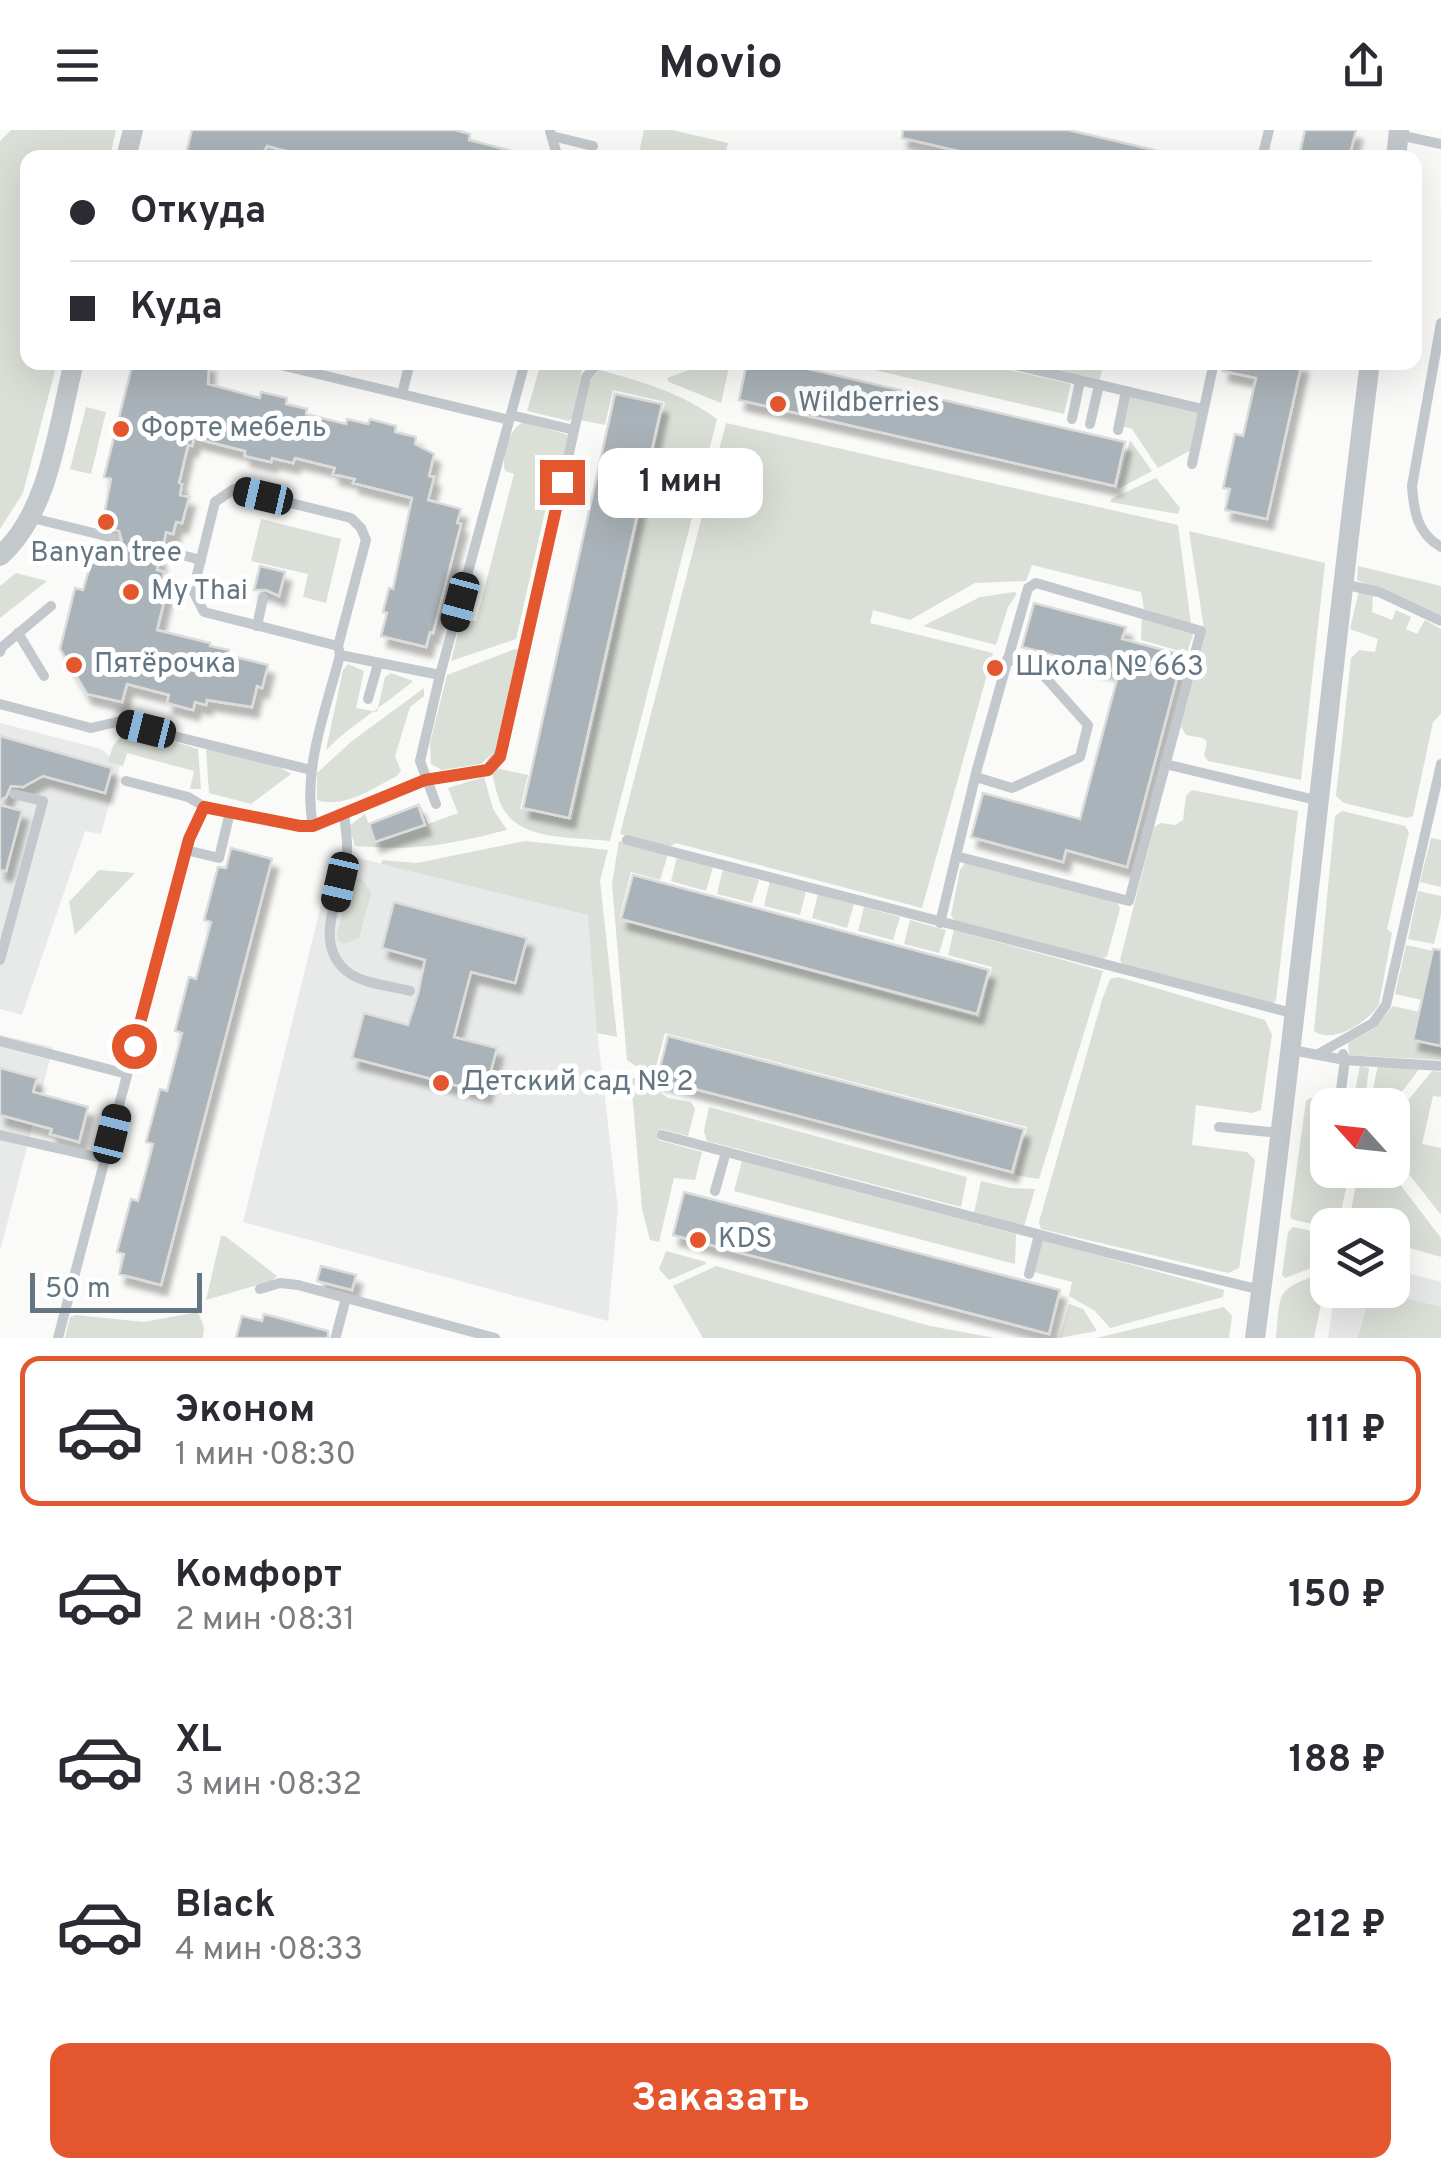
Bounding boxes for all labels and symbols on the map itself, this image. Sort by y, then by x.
place label: Wildberries [798,386,940,422]
marker: Wildberries [767,393,789,415]
place label: Форте мебель [141,411,327,447]
marker: Форте мебель [110,418,132,440]
callout: 1 мин [597,447,762,517]
route end [540,460,585,505]
car [230,475,296,517]
marker: Banyan tree [95,511,117,533]
place label: Banyan tree [30,536,182,572]
car [438,569,482,635]
place label: My Thai [151,574,248,610]
marker: My Thai [120,581,142,603]
place label: Пятёрочка [94,647,236,683]
place label: Школа № 663 [1015,650,1204,686]
marker: Пятёрочка [63,654,85,676]
marker: Школа № 663 [984,657,1006,679]
car [113,707,179,751]
car [319,849,361,915]
route start [112,1024,157,1069]
place label: Детский сад № 2 [461,1065,694,1101]
marker: Детский сад № 2 [430,1072,452,1094]
north arrow [1310,1088,1410,1188]
car [90,1101,134,1167]
place label: KDS [718,1222,772,1258]
marker: KDS [687,1229,709,1251]
scale bar [30,1268,202,1312]

